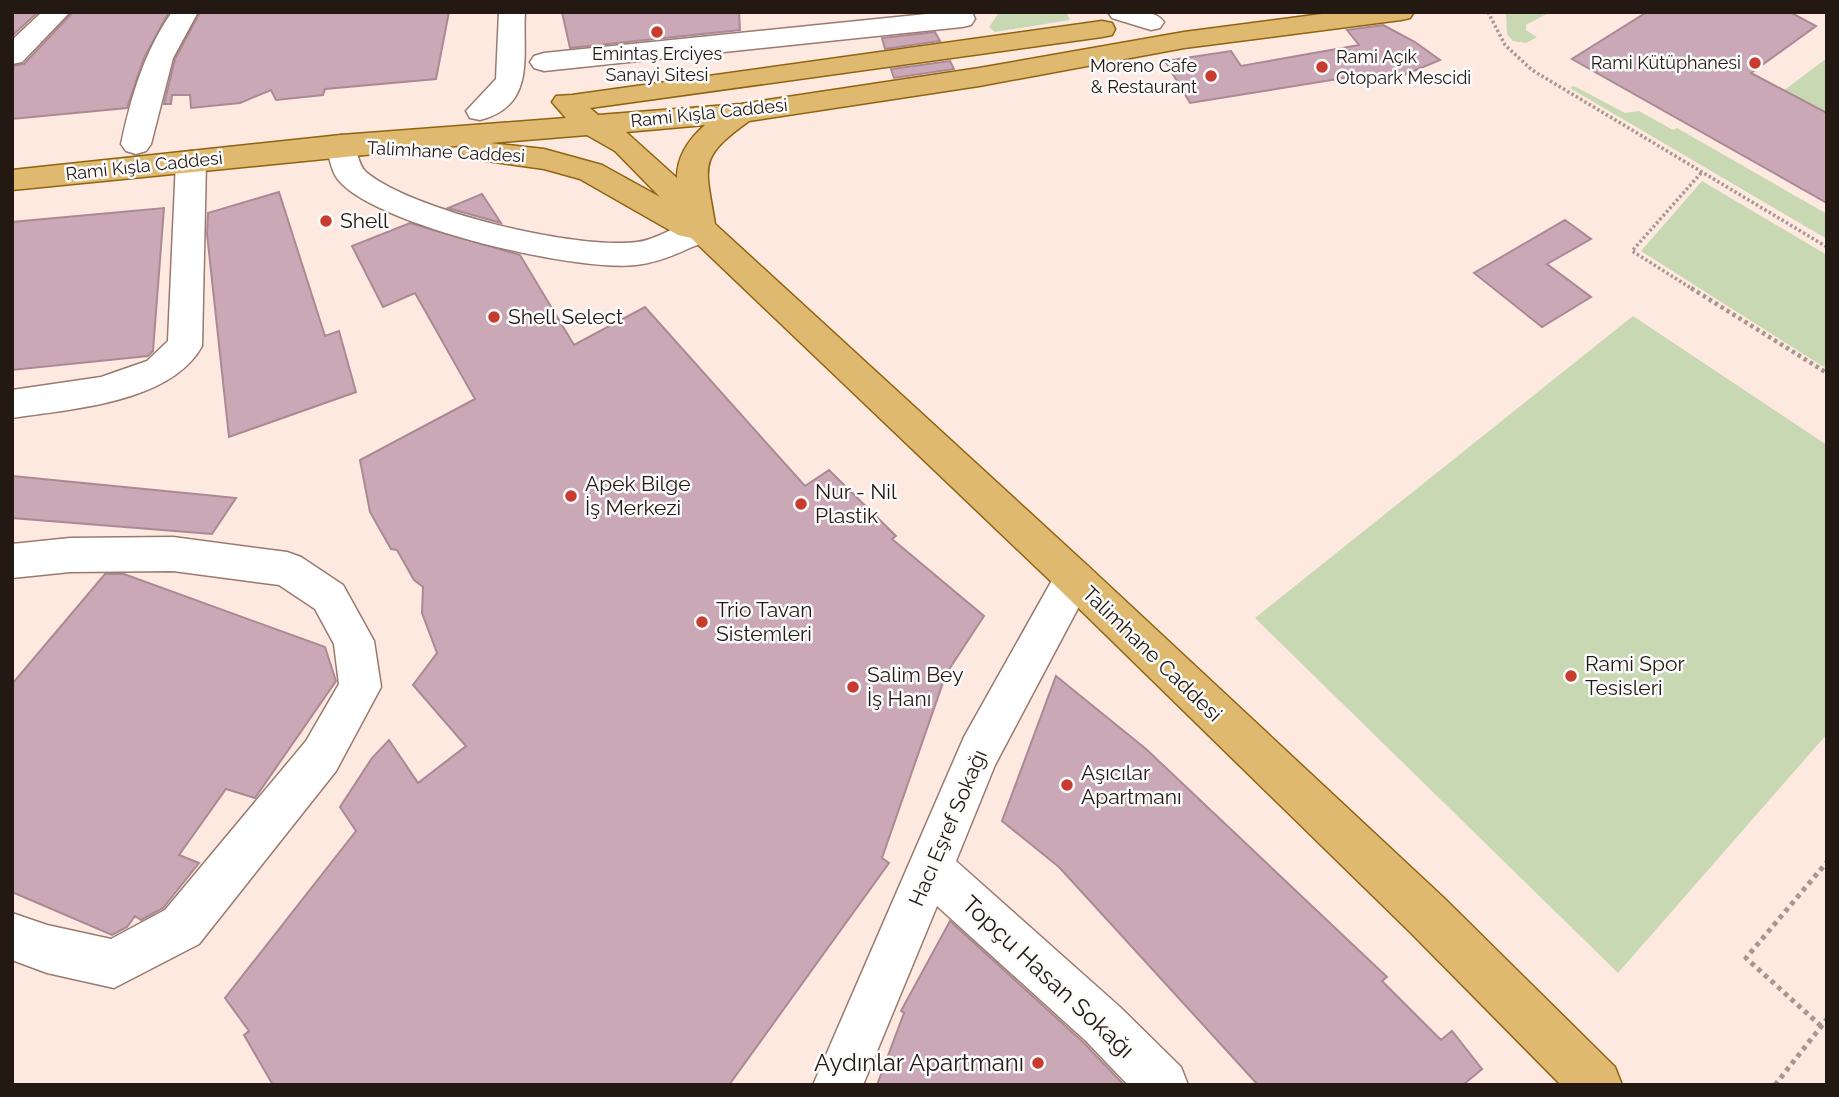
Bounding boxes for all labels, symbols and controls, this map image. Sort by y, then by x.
marker: Emintaş Erciyes Sanayi Sitesi [649,24,665,40]
place label: Emintaş Erciyes Sanayi Sitesi [592,43,722,85]
place label: Rami Açık Otopark Mescidi [1336,46,1471,88]
place label: Rami Kütüphanesi [1591,52,1741,73]
place label: Moreno Cafe & Restaurant [1090,55,1197,97]
marker: Rami Kütüphanesi [1747,55,1763,71]
marker: Rami Açık Otopark Mescidi [1314,59,1330,75]
marker: Moreno Cafe & Restaurant [1203,68,1219,84]
street label: Rami Kışla Caddesi [629,94,788,131]
street label: Talimhane Caddesi [367,137,525,166]
street label: Rami Kışla Caddesi [64,147,223,184]
place label: Shell [340,208,389,233]
marker: Shell [318,213,334,229]
place label: Shell Select [508,304,623,329]
marker: Shell Select [486,309,502,325]
place label: Apek Bilge İş Merkezi [585,471,691,520]
place label: Nur - Nil Plastik [815,479,897,528]
marker: Apek Bilge İş Merkezi [563,488,579,504]
marker: Nur - Nil Plastik [793,496,809,512]
street label: Talimhane Caddesi [1077,581,1227,727]
place label: Trio Tavan Sistemleri [716,597,812,646]
marker: Trio Tavan Sistemleri [694,614,710,630]
place label: Rami Spor Tesisleri [1585,651,1685,700]
place label: Salim Bey İş Hanı [867,662,964,711]
marker: Rami Spor Tesisleri [1563,668,1579,684]
marker: Salim Bey İş Hanı [845,679,861,695]
street label: Hacı Eşref Sokağı [903,746,992,910]
place label: Aşıcılar Apartmanı [1081,760,1182,809]
marker: Aşıcılar Apartmanı [1059,777,1075,793]
street label: Topçu Hasan Sokağı [956,889,1140,1064]
place label: Aydınlar Apartmanı [814,1048,1024,1077]
marker: Aydınlar Apartmanı [1030,1055,1046,1071]

